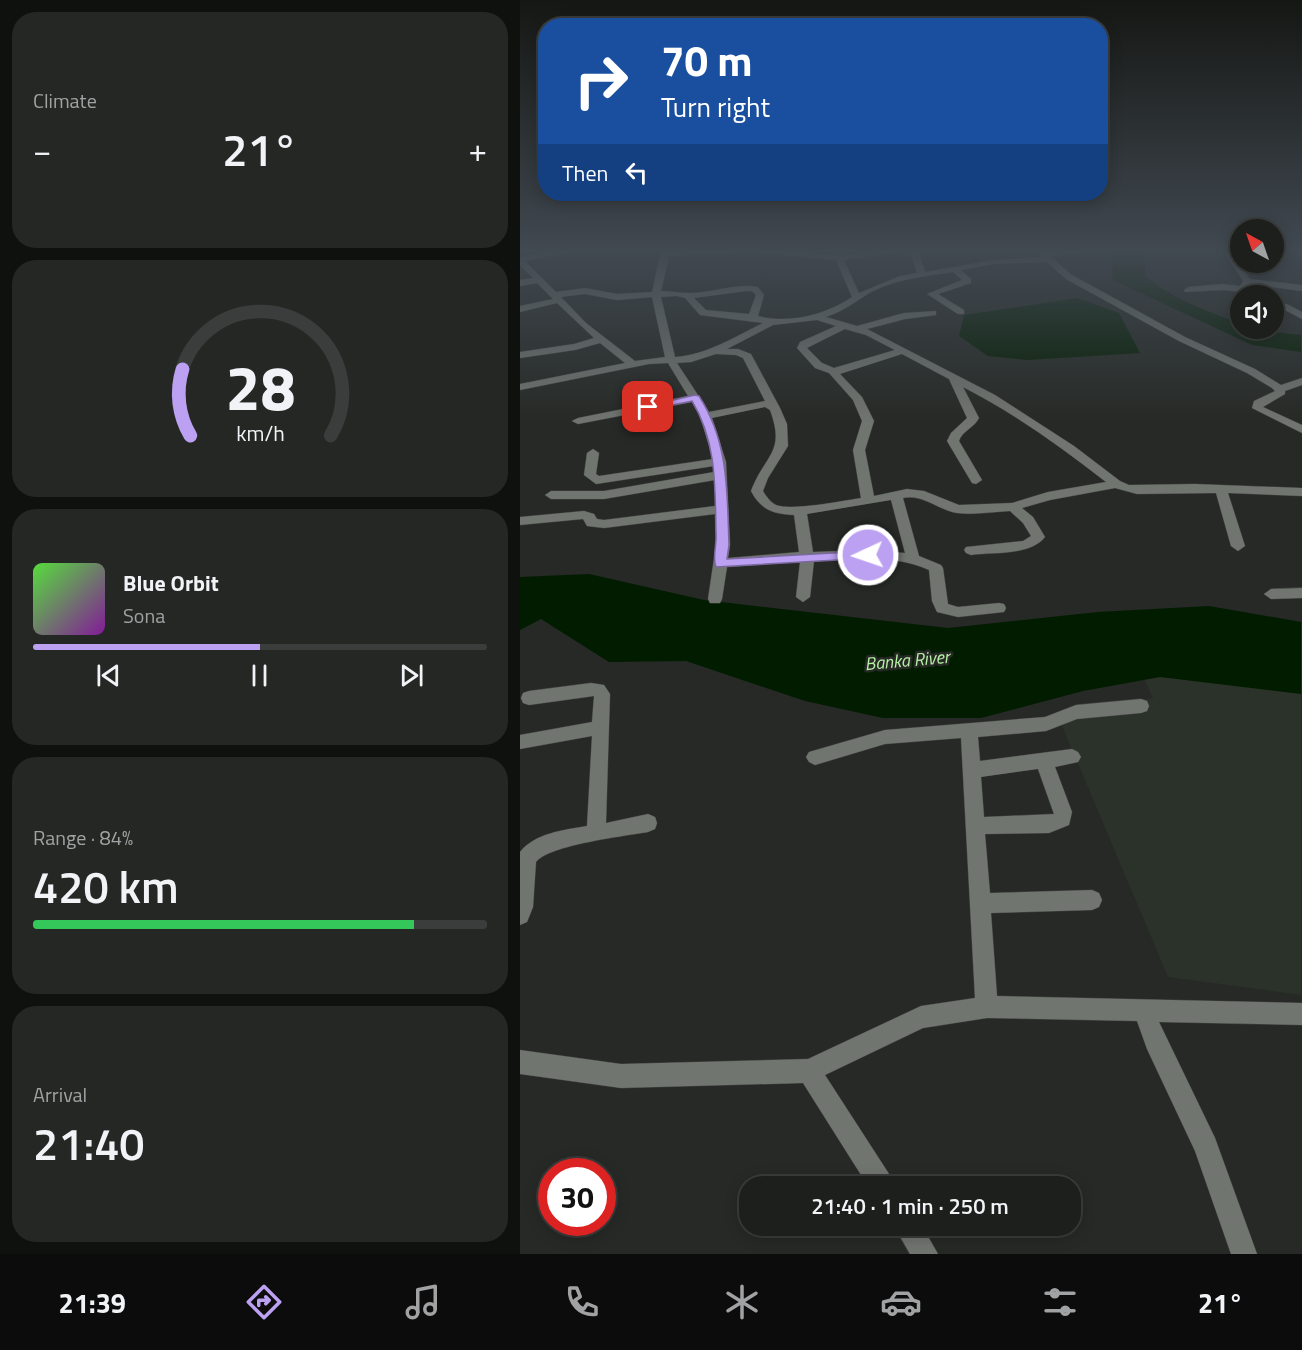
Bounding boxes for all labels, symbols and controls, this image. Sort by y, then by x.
text: 70 m [661,28,753,92]
icon: right [562,42,640,120]
text: Climate [33,85,97,116]
text: Turn right [661,86,770,127]
text: 21° [222,115,298,183]
text: − [33,125,51,175]
text: + [469,125,487,175]
text: Then [562,156,608,190]
icon: left [620,156,653,189]
north arrow [1230,219,1284,273]
map controls [1230,219,1284,339]
button: sound [1230,285,1284,339]
text: 28 [225,339,295,434]
pin [622,381,673,432]
icon: arrive [631,390,664,423]
text: km/h [236,417,284,449]
position arrow [836,523,900,587]
text: Blue Orbit [123,566,219,600]
text: Sona [123,600,165,631]
water label: Banka River [864,643,953,677]
icon: previous [92,659,125,692]
icon: pause [243,659,276,692]
icon: next [395,659,428,692]
text: Range · 84% [33,822,133,853]
text: 420 km [33,852,179,920]
text: Arrival [33,1079,87,1110]
text: 21:40 [33,1109,145,1177]
speed limit sign: 30 [538,1158,616,1236]
text: 21:40 · 1 min · 250 m [811,1189,1009,1223]
icon: directions [243,1281,285,1323]
icon: music [402,1281,444,1323]
icon: phone [561,1281,603,1323]
icon: climate [721,1281,763,1323]
icon: car [880,1281,922,1323]
icon: filters [1039,1281,1081,1323]
text: 21:39 [59,1282,126,1323]
text: 21° [1198,1282,1243,1323]

